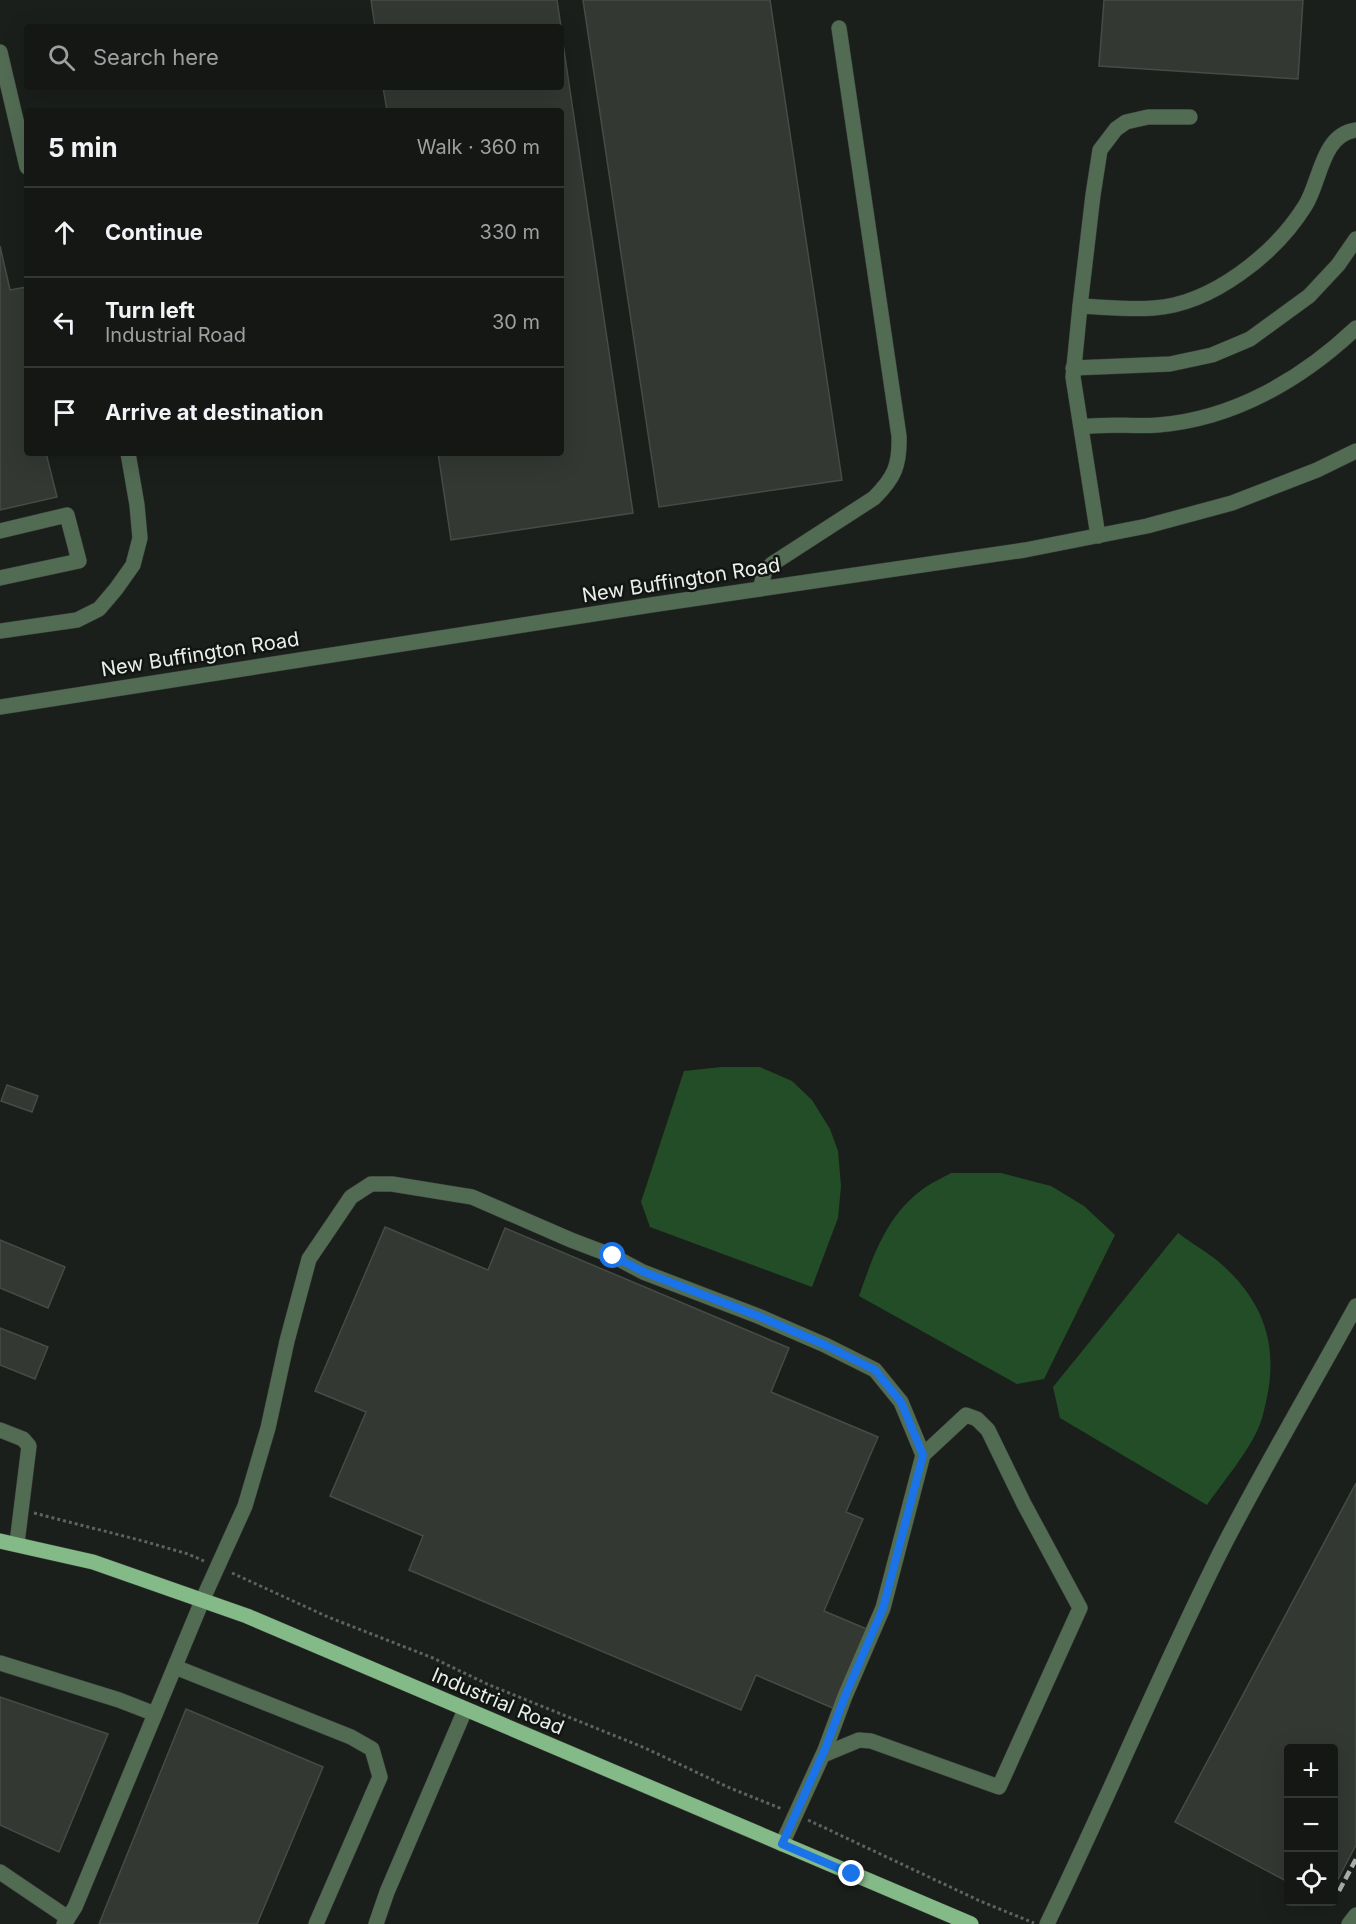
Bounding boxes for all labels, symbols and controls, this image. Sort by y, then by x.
search box [24,24,564,90]
icon: search [45,41,78,74]
text: Search here [93,44,219,70]
text: 5 min [48,132,118,163]
text: Walk · 360 m [417,135,540,159]
icon: ahead [48,216,81,249]
text: Continue [105,219,203,245]
text: 330 m [480,220,540,244]
text: Turn left [105,297,195,323]
icon: left [48,306,81,339]
text: 30 m [492,310,540,334]
text: Industrial Road [105,323,246,347]
icon: arrive [48,396,81,429]
text: Arrive at destination [105,399,324,425]
street label: New Buffington Road [580,552,782,608]
street label: New Buffington Road [99,626,301,682]
route start [599,1242,625,1268]
street label: Industrial Road [428,1662,568,1740]
map controls [1284,1744,1338,1906]
button: + [1284,1744,1338,1798]
button: − [1284,1798,1338,1852]
button: locate [1284,1852,1338,1906]
route end [838,1860,864,1886]

